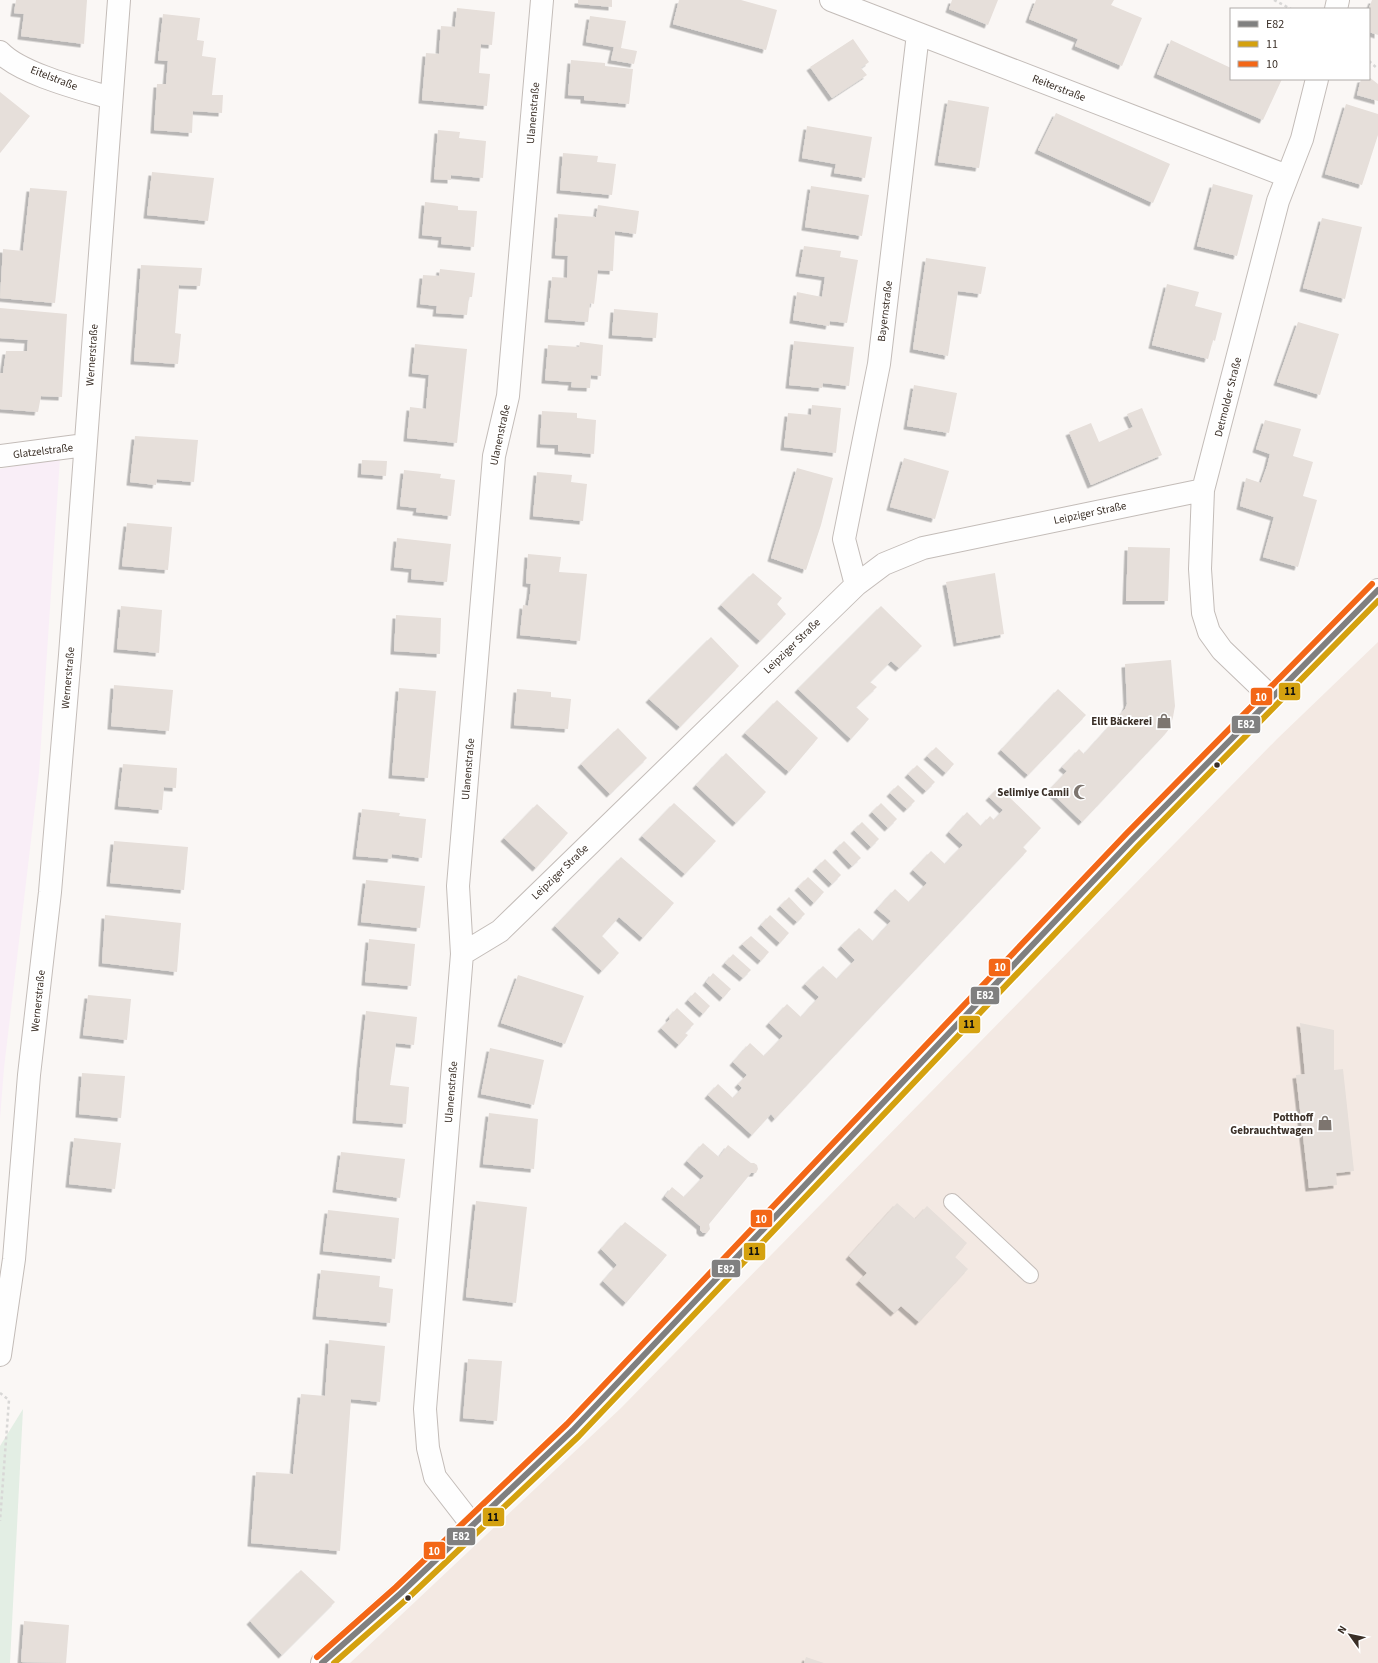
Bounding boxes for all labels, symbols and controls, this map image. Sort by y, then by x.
legend [1230,8,1370,80]
text: E82 [1266,16,1284,33]
text: 11 [1266,36,1278,53]
text: 10 [1266,56,1278,73]
street label: Eitelstraße [28,62,80,94]
street label: Reiterstraße [1030,71,1088,105]
street label: Ulanenstraße [523,81,543,145]
street label: Bayernstraße [874,279,896,342]
street label: Wernerstraße [82,323,102,387]
street label: Detmolder Straße [1211,355,1245,438]
street label: Ulanenstraße [486,403,514,467]
street label: Glatzelstraße [12,440,74,462]
street label: Leipziger Straße [1052,498,1128,528]
street label: Leipziger Straße [760,615,824,677]
street label: Wernerstraße [58,646,78,710]
line badge: 11 [1278,682,1301,701]
text: 11 [1284,684,1296,699]
line badge: 10 [1250,687,1273,706]
text: 10 [1255,690,1267,705]
shop icon: Elit Bäckerei [1155,712,1173,730]
place label: Elit Bäckerei [1091,714,1152,729]
line badge: E82 [1231,715,1261,734]
text: E82 [1237,717,1255,732]
street label: Ulanenstraße [458,737,478,801]
unlabelled marker [1212,760,1222,770]
mosque icon: Selimiye Camii [1072,783,1090,801]
place label: Selimiye Camii [997,785,1069,800]
street label: Leipziger Straße [528,841,592,903]
line badge: 10 [988,958,1011,977]
text: 10 [994,960,1006,975]
street label: Wernerstraße [27,969,49,1033]
line badge: E82 [970,986,1000,1005]
text: E82 [976,988,994,1003]
line badge: 11 [958,1015,981,1034]
text: 11 [963,1017,975,1032]
street label: Ulanenstraße [441,1060,461,1124]
place label: Potthoff Gebrauchtwagen [1230,1110,1314,1138]
shop icon: Potthoff Gebrauchtwagen [1316,1114,1334,1132]
line badge: 10 [750,1209,773,1228]
text: 10 [755,1212,767,1227]
line badge: 11 [743,1242,766,1261]
text: 11 [748,1244,760,1259]
line badge: E82 [711,1259,741,1278]
text: E82 [717,1262,735,1277]
line badge: 11 [482,1507,505,1527]
text: 11 [487,1510,499,1525]
line badge: E82 [446,1527,476,1546]
text: E82 [452,1529,470,1544]
line badge: 10 [423,1541,446,1560]
text: 10 [428,1544,440,1559]
unlabelled marker [403,1593,413,1603]
north arrow [1330,1615,1370,1655]
text: N [1334,1623,1350,1637]

